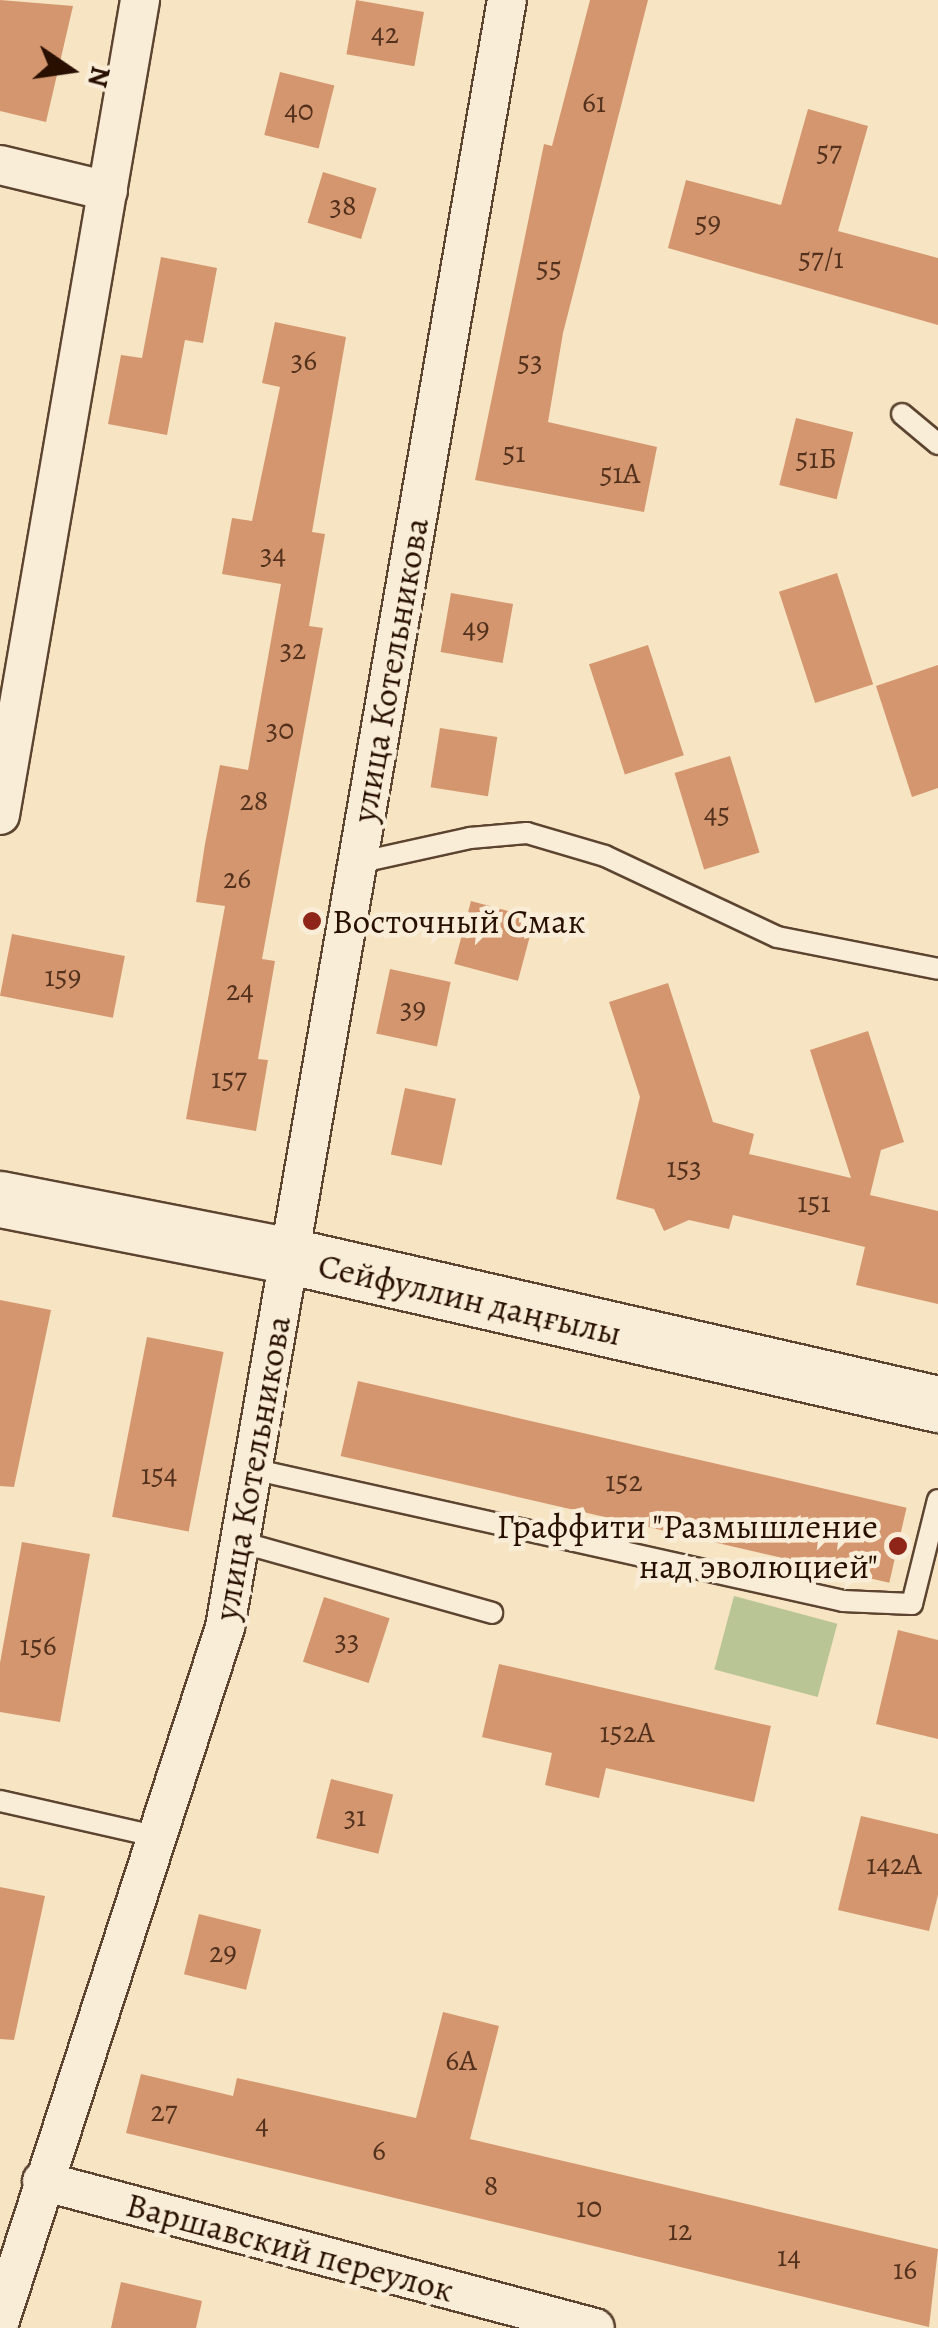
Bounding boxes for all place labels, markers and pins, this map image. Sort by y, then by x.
place label: Восточный Смак [332,900,586,942]
marker: Восточный Смак [301,910,323,932]
place label: Граффити "Размышление над эволюцией" [496,1505,878,1587]
marker: Граффити "Размышление над эволюцией" [887,1535,909,1557]

